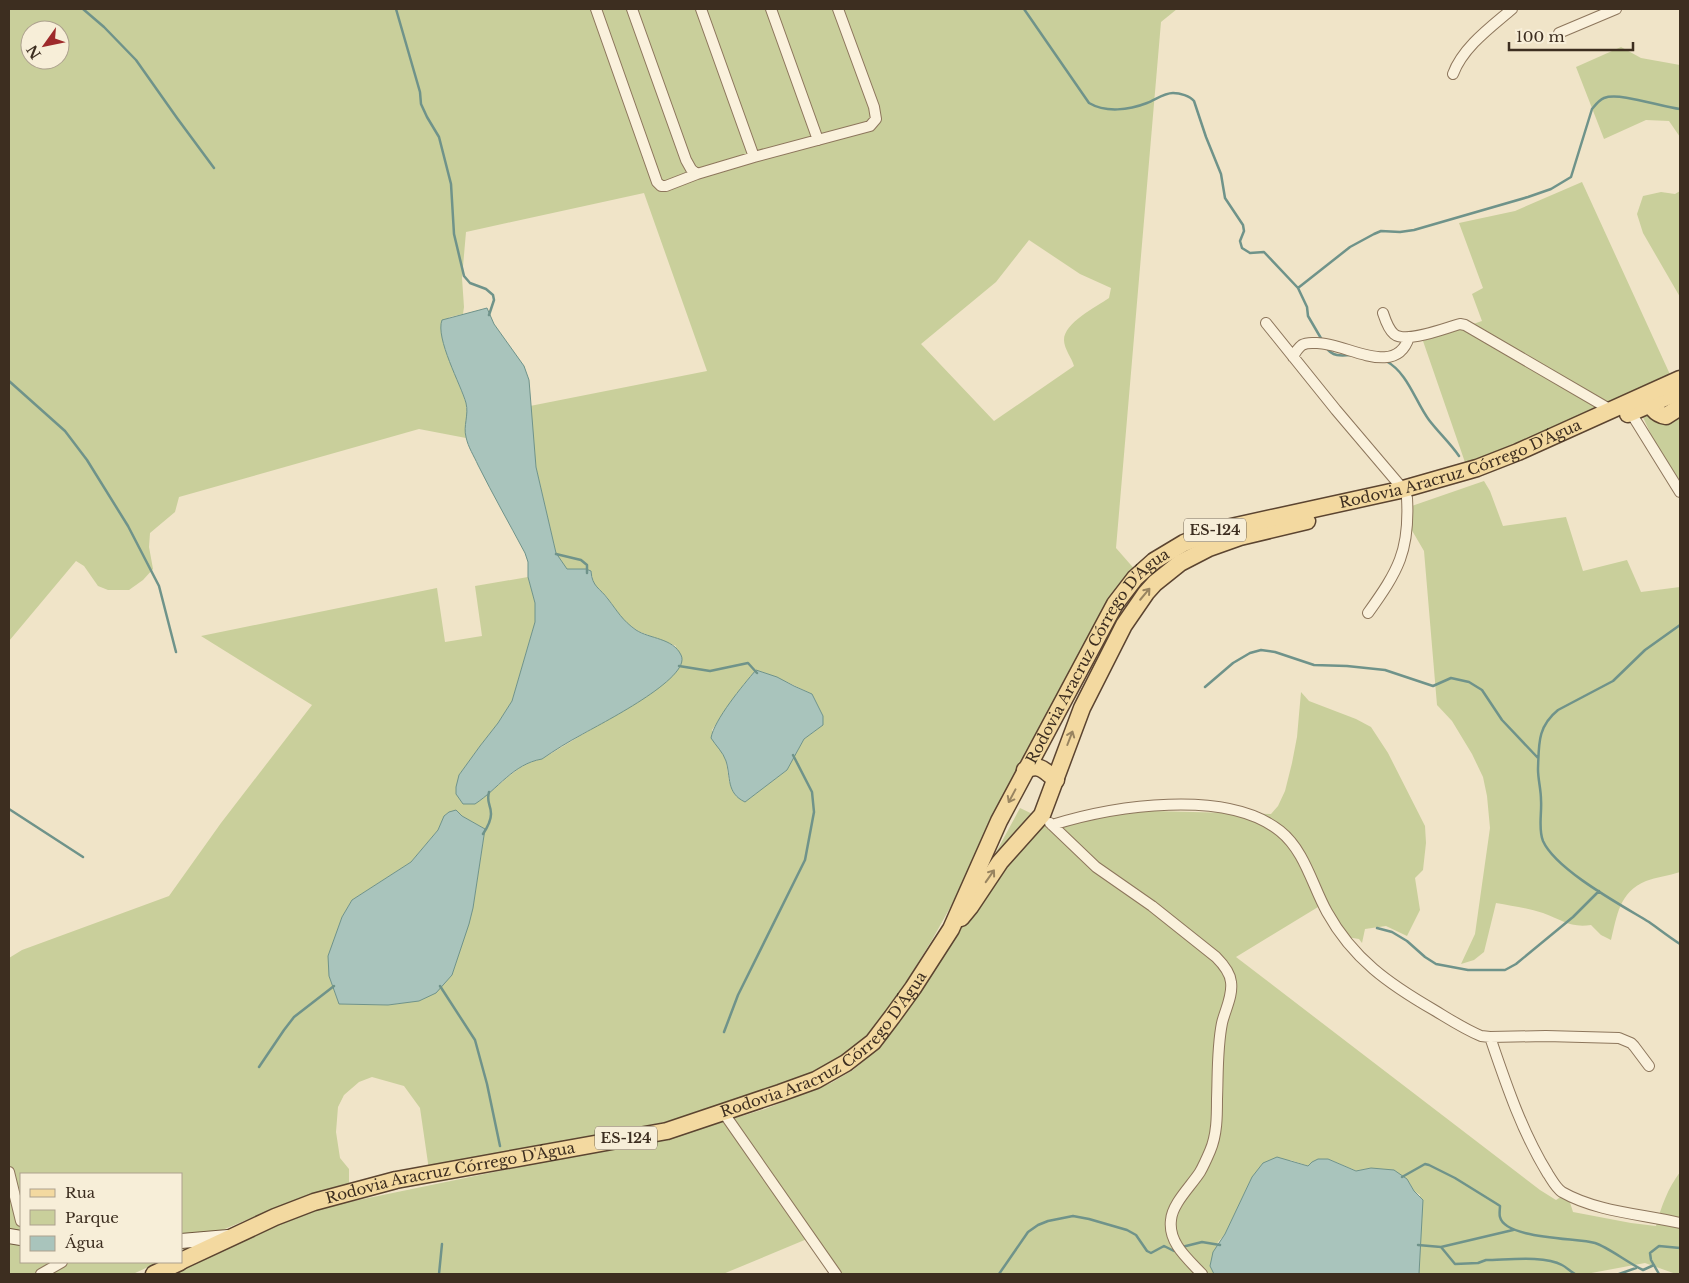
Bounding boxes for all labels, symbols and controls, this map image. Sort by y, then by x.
north arrow [20,20,70,70]
scale bar [1509,20,1633,52]
text: 100 m [1516,27,1565,46]
text: N [23,42,45,63]
street label: Rodovia Aracruz Córrego D'Água [1337,415,1585,512]
road number: ES-124 [1184,518,1246,542]
street label: Rodovia Aracruz Córrego D'Água [1021,544,1173,767]
one-way arrow [1139,588,1150,601]
one-way arrow [1066,730,1075,746]
one-way arrow [1007,788,1017,803]
one-way arrow [985,869,995,883]
street label: Rodovia Aracruz Córrego D'Água [718,967,931,1121]
road number: ES-124 [595,1126,657,1150]
street label: Rodovia Aracruz Córrego D'Água [323,1138,577,1208]
legend [20,1173,182,1263]
text: Rua [65,1183,96,1202]
text: Parque [65,1208,119,1227]
text: Água [64,1233,105,1252]

